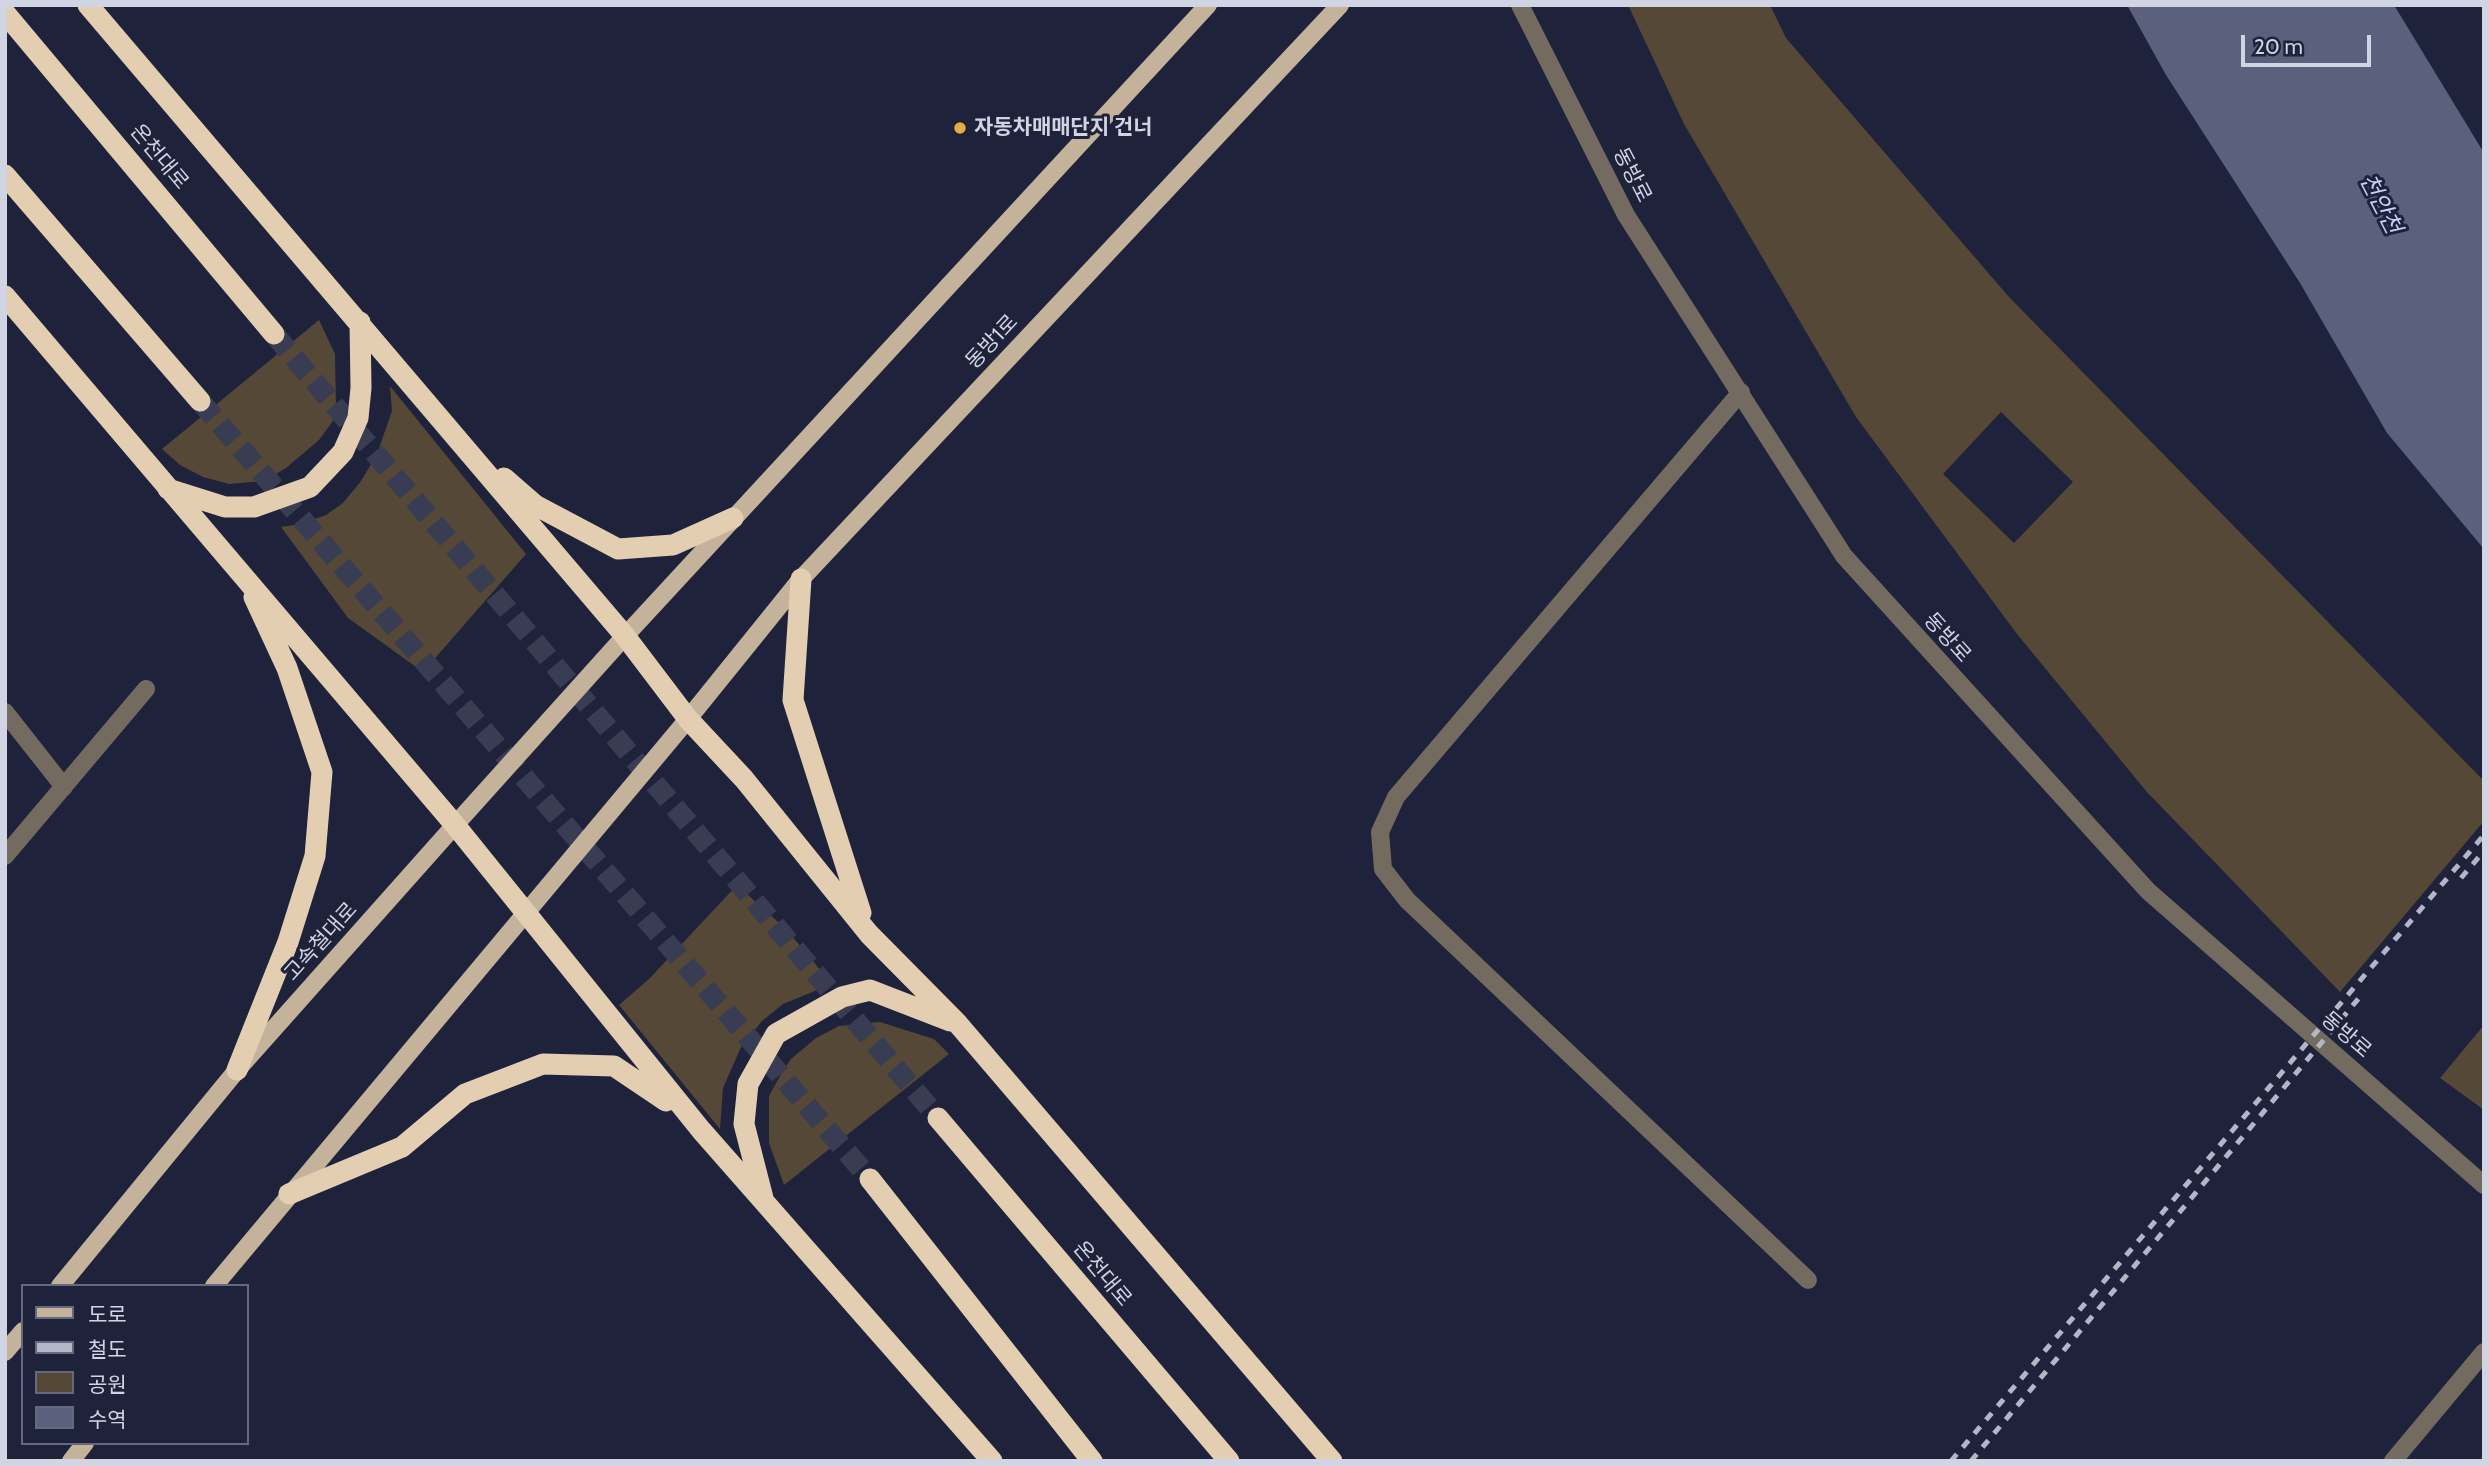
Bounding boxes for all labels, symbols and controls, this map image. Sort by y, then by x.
scale bar [2244,21,2374,65]
text: 20 m [2254,34,2303,59]
place label: 자동차매매단지 건너 [974,115,1153,141]
street label: 온천대로 [125,119,193,195]
marker: 자동차매매단지 건너 [952,120,968,136]
street label: 동방로 [1608,143,1656,207]
water label: 천안천 [2353,169,2407,239]
street label: 동방1로 [961,310,1023,374]
street label: 동방로 [1918,608,1976,668]
street label: 고속철대로 [279,898,363,986]
street label: 동방로 [2316,1006,2376,1064]
street label: 온천대로 [1068,1236,1136,1312]
legend [21,1284,248,1445]
text: 도로 [88,1302,127,1327]
text: 철도 [88,1337,127,1362]
text: 공원 [88,1372,127,1397]
text: 수역 [88,1407,127,1432]

